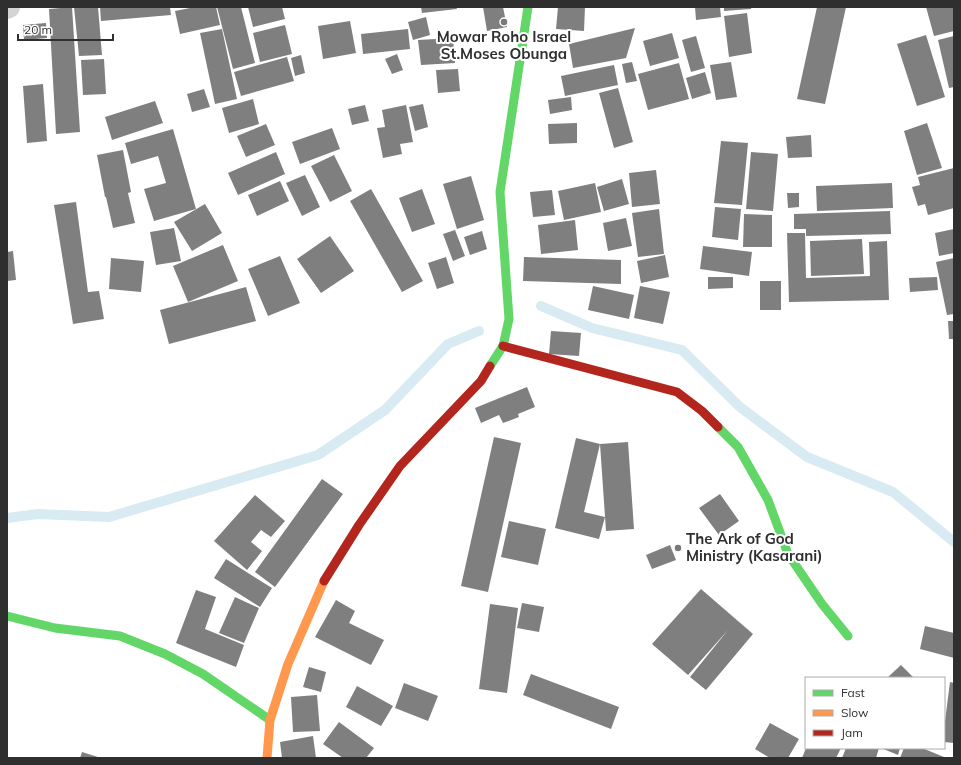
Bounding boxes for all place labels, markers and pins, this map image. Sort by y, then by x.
marker: Mowar Roho Israel St.Moses Obunga [499,17,509,27]
place label: Mowar Roho Israel St.Moses Obunga [437,27,571,63]
place label: The Ark of God Ministry (Kasarani) [686,529,823,565]
marker: The Ark of God Ministry (Kasarani) [673,543,683,553]

